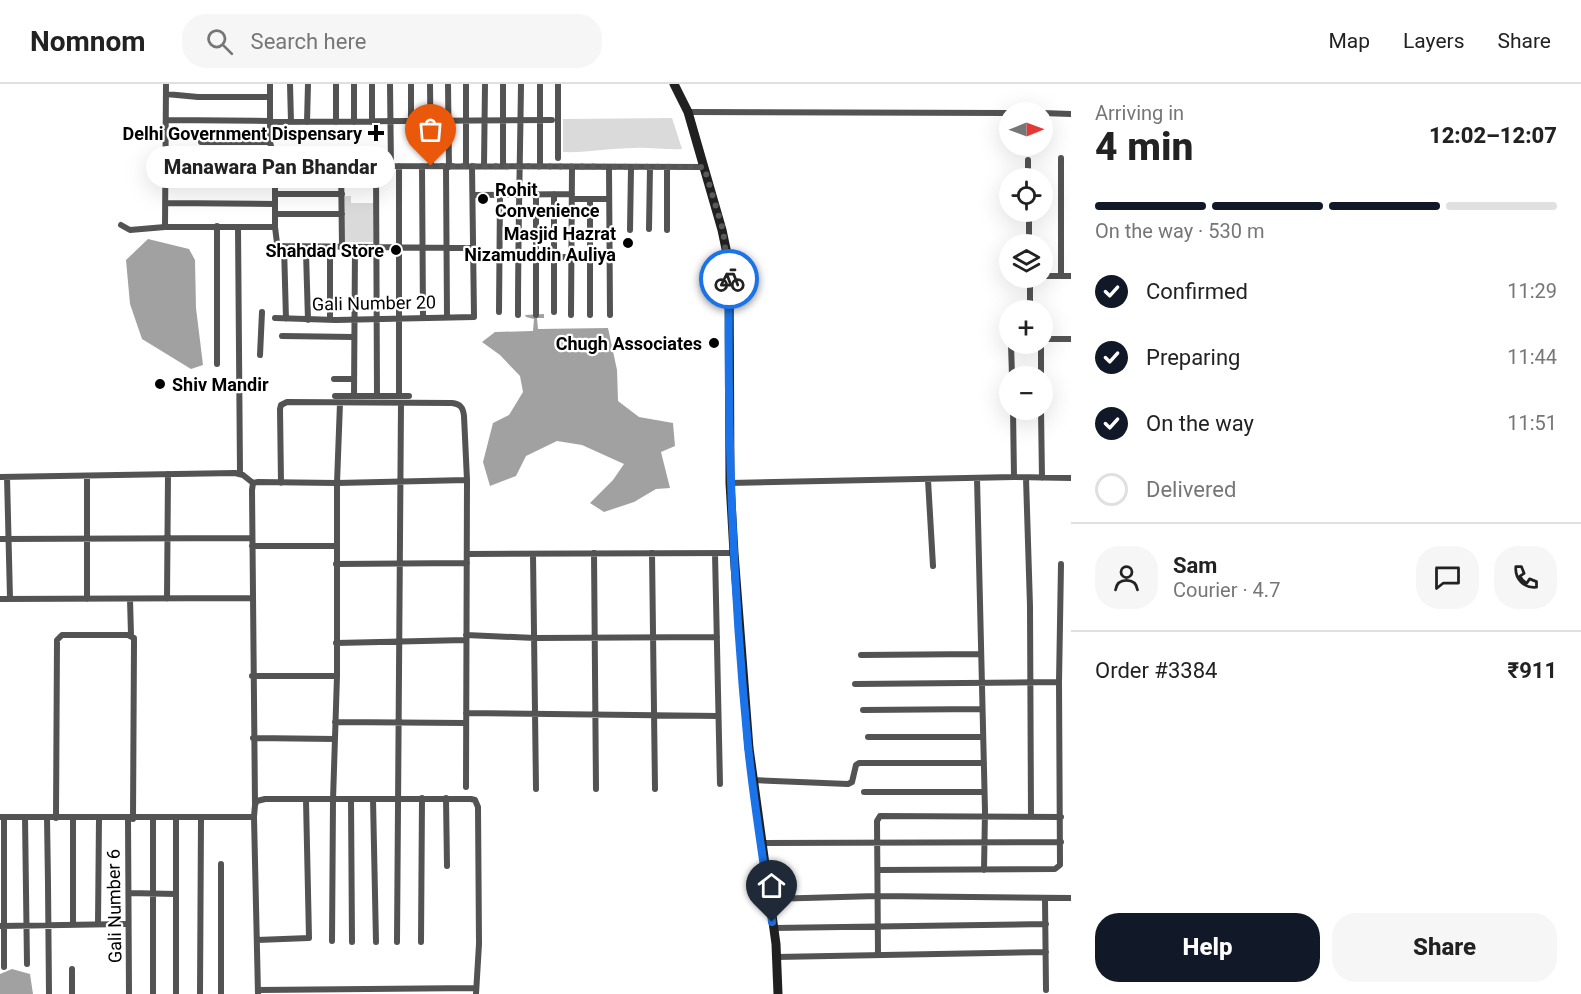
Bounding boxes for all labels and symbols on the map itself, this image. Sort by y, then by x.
north arrow [999,102,1053,156]
pin [405,104,456,166]
place label: Delhi Government Dispensary [122,123,363,144]
marker: Delhi Government Dispensary [367,124,385,142]
callout: Manawara Pan Bhandar [146,145,395,187]
place label: Rohit Convenience [495,179,600,221]
marker: Rohit Convenience [476,192,490,206]
place label: Masjid Hazrat Nizamuddin Auliya [464,223,616,265]
marker: Masjid Hazrat Nizamuddin Auliya [621,236,635,250]
place label: Shahdad Store [266,240,384,261]
marker: Shahdad Store [389,243,403,257]
courier [699,249,759,309]
street label: Gali Number 20 [312,291,436,315]
place label: Chugh Associates [556,333,702,354]
marker: Chugh Associates [707,336,721,350]
place label: Shiv Mandir [172,374,269,395]
marker: Shiv Mandir [153,377,167,391]
street label: Gali Number 6 [103,849,125,963]
pin [746,860,797,922]

